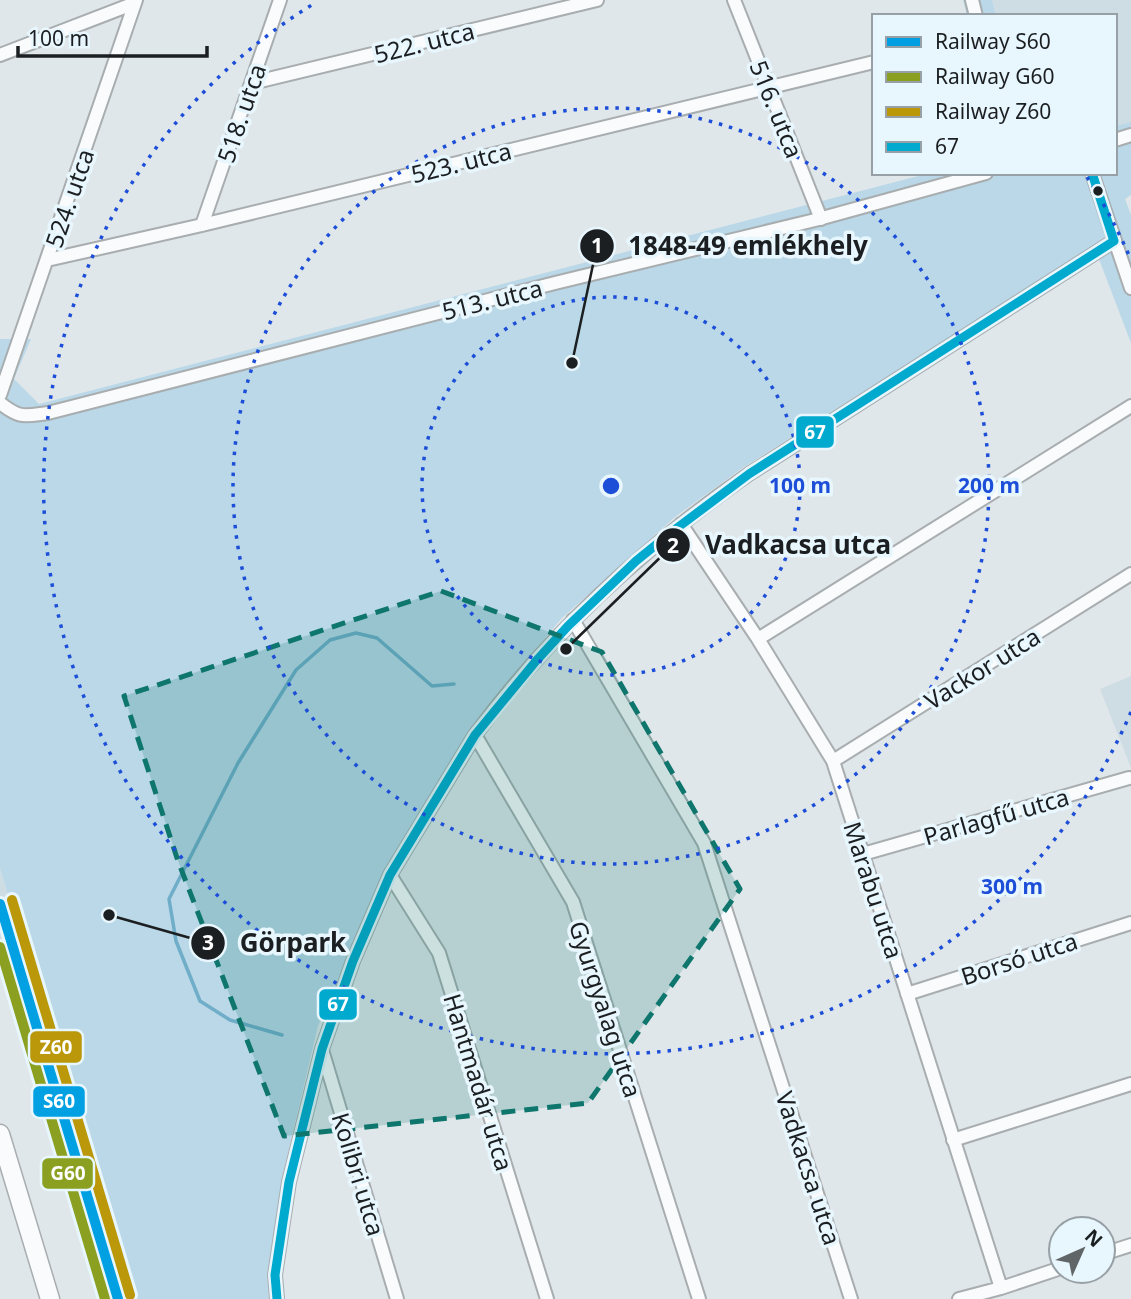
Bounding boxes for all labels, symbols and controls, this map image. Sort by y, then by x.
scale bar [18,14,206,58]
street label: 522. utca [370,14,478,70]
legend [872,14,1117,175]
text: 100 m [28,24,89,52]
text: Railway S60 [935,27,1051,55]
street label: 516. utca [743,55,811,163]
street label: 518. utca [209,59,273,167]
text: Railway G60 [935,62,1054,90]
text: Railway Z60 [935,97,1051,125]
text: 67 [935,132,959,160]
street label: 523. utca [407,134,515,190]
street label: 524. utca [37,144,101,252]
unlabelled marker [1091,184,1105,198]
callout: 1848-49 emlékhely [579,222,882,269]
text: 1848-49 emlékhely [628,227,868,263]
text: 1 [591,231,603,259]
street label: 513. utca [438,271,546,327]
line badge: 67 [795,415,835,449]
text: 67 [804,419,826,445]
text: 100 m [769,471,831,499]
text: 200 m [958,471,1020,499]
centre of rings [599,474,623,498]
callout: Vadkacsa utca [656,522,905,569]
text: Vadkacsa utca [705,526,891,562]
text: 2 [667,531,679,559]
street label: Vackor utca [918,619,1046,717]
street label: Parlagfű utca [919,779,1073,853]
street label: Marabu utca [836,817,912,963]
text: 300 m [981,872,1043,900]
street label: Gyurgyalag utca [562,916,650,1102]
callout: Görpark [191,919,360,966]
text: Görpark [240,924,347,960]
street label: Borsó utca [956,924,1082,992]
text: 3 [202,928,214,956]
line badge: 67 [318,988,358,1021]
street label: Hantmadár utca [436,989,522,1175]
text: 67 [327,991,349,1017]
line badge: Z60 [29,1030,83,1064]
text: Z60 [40,1034,72,1060]
line badge: S60 [32,1085,86,1118]
street label: Vadkacsa utca [769,1087,849,1249]
text: S60 [43,1088,75,1114]
street label: Kolibri utca [325,1108,393,1240]
line badge: G60 [41,1157,94,1190]
text: G60 [50,1160,86,1186]
north arrow [1047,1215,1117,1285]
text: N [1079,1223,1109,1253]

